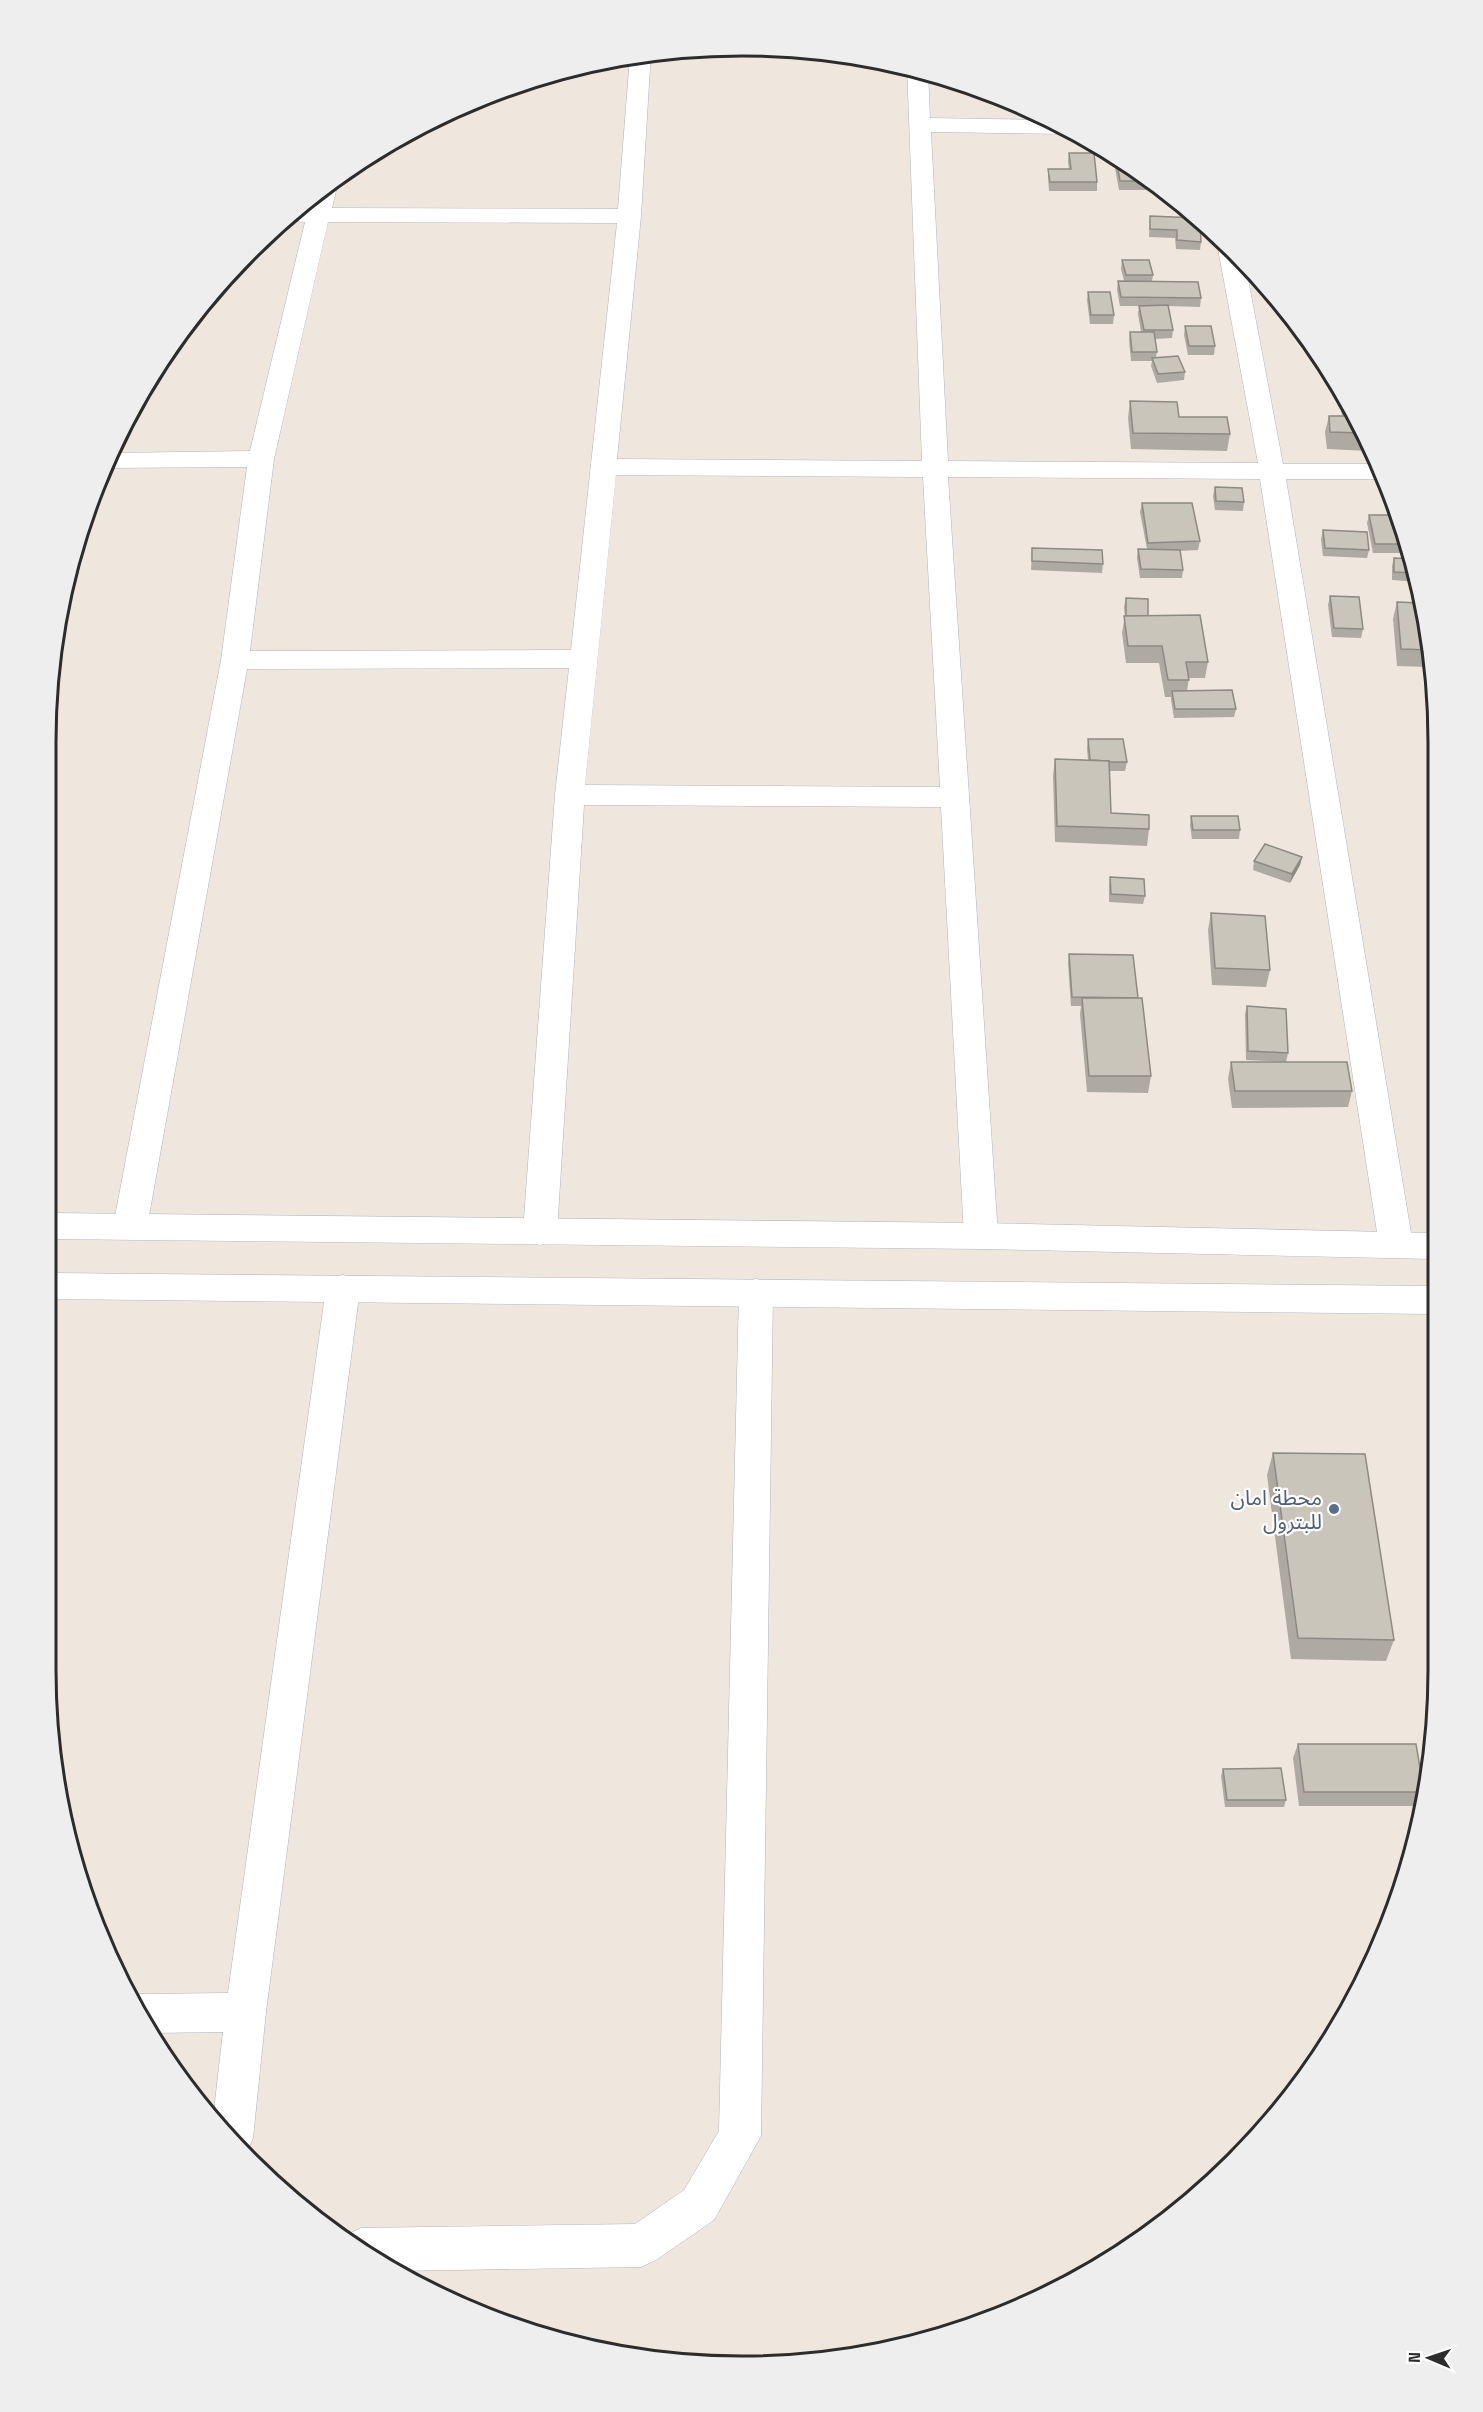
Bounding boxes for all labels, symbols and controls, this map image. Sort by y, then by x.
place label: محطة امان للبترول [1231,1484,1322,1535]
marker: محطة امان للبترول [1327,1502,1341,1516]
north arrow [1399,2328,1459,2388]
text: N [1404,2352,1425,2363]

